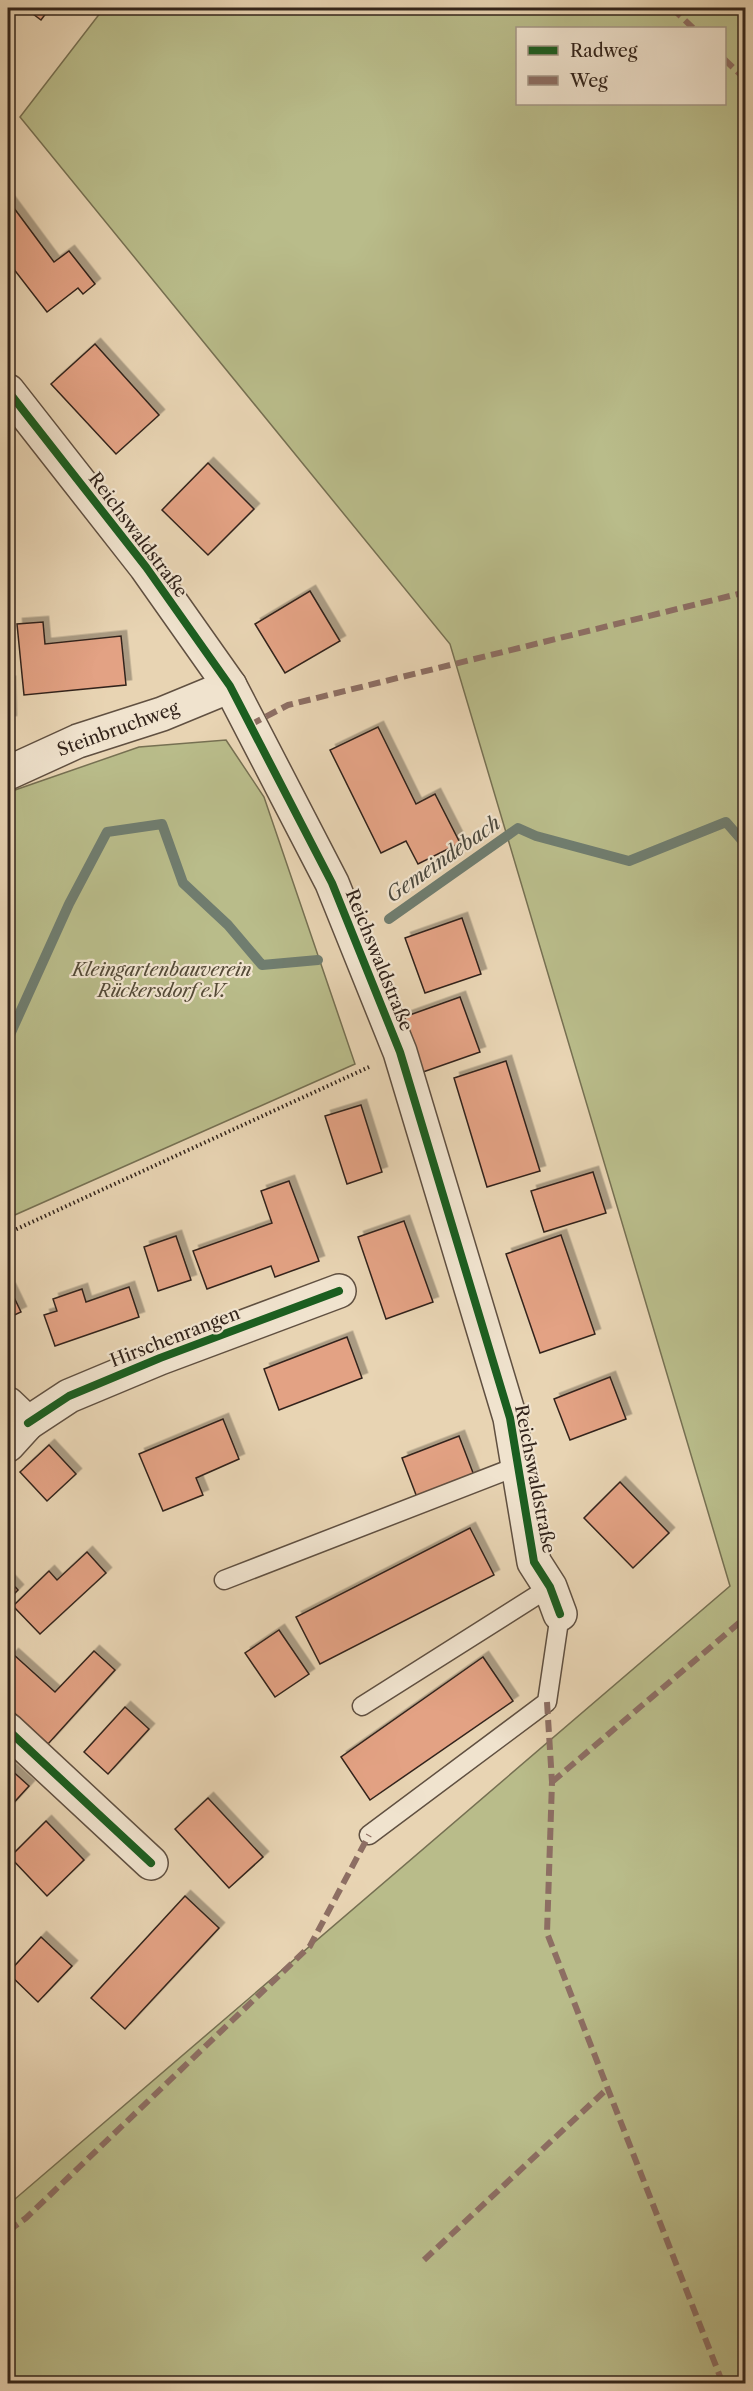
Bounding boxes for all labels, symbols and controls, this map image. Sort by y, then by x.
legend [516,27,726,105]
text: Radweg [570,40,638,62]
text: Weg [569,70,608,92]
street label: Reichswaldstraße [84,468,192,602]
street label: Steinbruchweg [54,697,182,761]
water label: Gemeindebach [381,811,505,907]
street label: Reichswaldstraße [341,886,417,1034]
park label: Kleingartenbauverein Rückersdorf e.V. [70,959,252,1002]
street label: Hirschenrangen [107,1302,243,1372]
street label: Reichswaldstraße [510,1403,560,1555]

